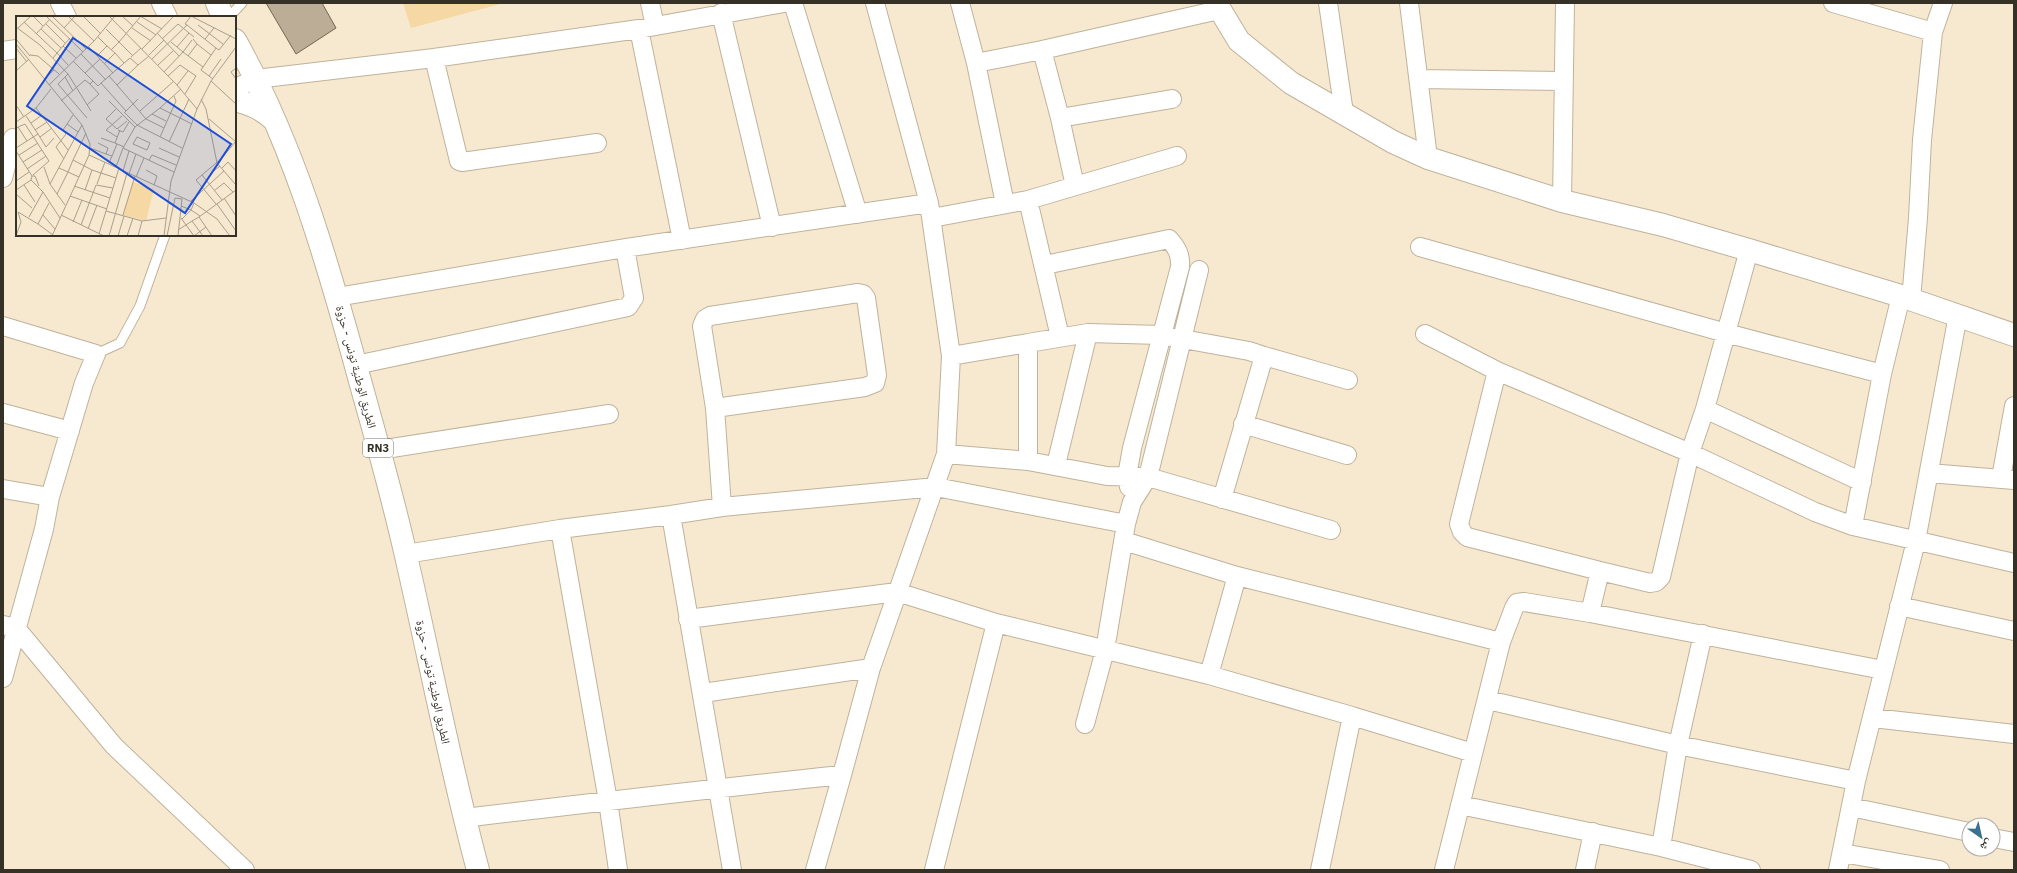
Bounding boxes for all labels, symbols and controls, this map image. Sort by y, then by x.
inset map [16,16,236,236]
street label: الطريق الوطنية تونس - حزوة [333,304,380,430]
road number: RN3 [363,439,393,457]
street label: الطريق الوطنية تونس - حزوة [413,619,454,745]
north arrow [1961,817,2001,857]
text: ش [1977,835,1995,855]

